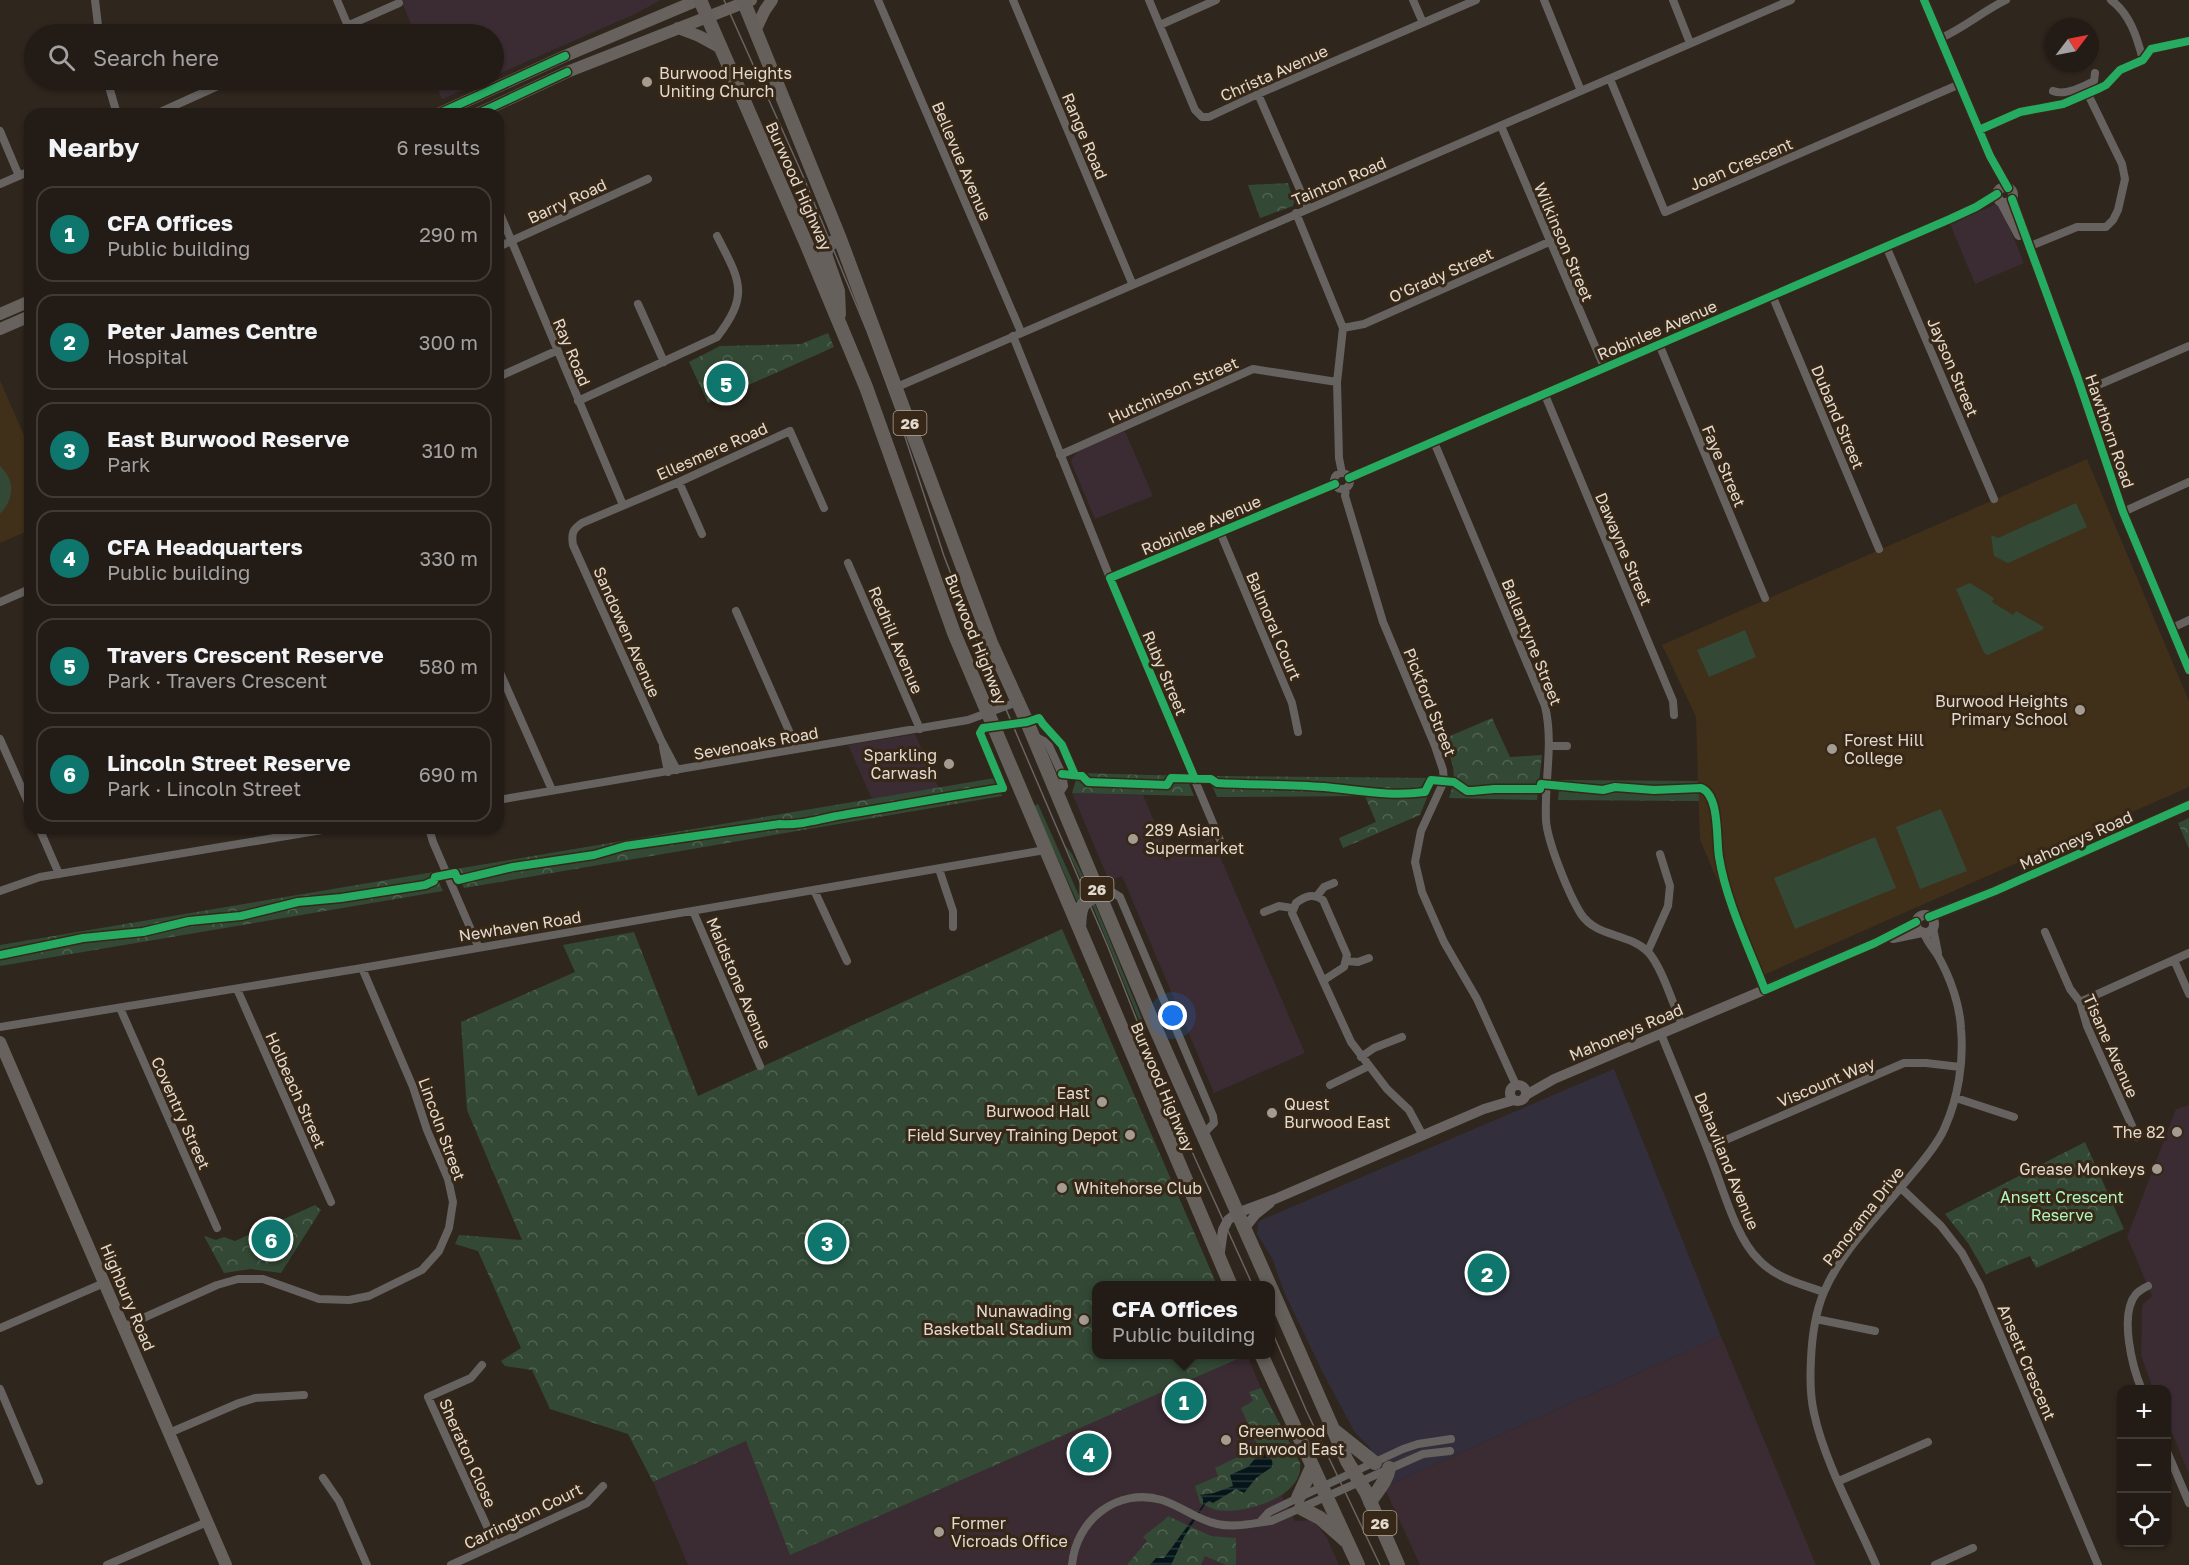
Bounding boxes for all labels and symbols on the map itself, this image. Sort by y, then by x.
north arrow [2045,18,2099,72]
street label: Christa Avenue [1217,40,1331,106]
place label: Burwood Heights Uniting Church [659,63,792,101]
marker: Burwood Heights Uniting Church [640,75,654,89]
street label: Range Road [1058,90,1112,182]
street label: Bellevue Avenue [928,98,996,224]
street label: Burwood Highway [762,118,836,254]
street label: Joan Crescent [1686,133,1796,195]
street label: Tainton Road [1289,152,1389,210]
street label: Barry Road [524,174,610,228]
street label: Wilkinson Street [1530,180,1598,304]
street label: O'Grady Street [1386,243,1496,307]
street label: Robinlee Avenue [1594,296,1720,364]
street label: Jayson Street [1923,314,1983,420]
street label: Ray Road [549,315,595,389]
street label: Hutchinson Street [1105,352,1241,428]
pin: 5 [706,360,746,406]
street label: Duband Street [1807,362,1869,472]
street label: Hawthorn Road [2081,371,2139,491]
road number: 26 [894,411,926,435]
street label: Ellesmere Road [653,418,771,484]
street label: Faye Street [1698,422,1750,510]
street label: Dawayne Street [1591,489,1657,609]
street label: Robinlee Avenue [1138,491,1264,559]
street label: Sandowen Avenue [589,564,665,700]
street label: Balmoral Court [1242,569,1306,683]
street label: Burwood Highway [941,571,1011,707]
street label: Ballantyne Street [1497,576,1567,708]
street label: Redhill Avenue [864,583,928,697]
street label: Ruby Street [1138,628,1192,718]
street label: Pickford Street [1399,645,1461,759]
place label: Burwood Heights Primary School [1935,691,2068,729]
marker: Burwood Heights Primary School [2073,703,2087,717]
street label: Sevenoaks Road [692,722,820,764]
place label: Forest Hill College [1844,730,1924,768]
marker: Forest Hill College [1825,742,1839,756]
place label: Sparkling Carwash [864,745,937,783]
marker: Sparkling Carwash [942,757,956,771]
street label: Mahoneys Road [2016,806,2136,874]
place label: 289 Asian Supermarket [1145,820,1244,858]
marker: 289 Asian Supermarket [1126,832,1140,846]
road number: 26 [1080,877,1114,901]
street label: Newhaven Road [457,906,583,946]
street label: Maidstone Avenue [702,914,776,1052]
street label: Tisane Avenue [2079,991,2143,1101]
street label: Mahoneys Road [1566,999,1686,1065]
your location [1158,1001,1187,1030]
street label: Burwood Highway [1127,1019,1199,1155]
street label: Holbeach Street [261,1029,331,1151]
street label: Viscount Way [1774,1052,1878,1112]
street label: Coventry Street [147,1054,215,1172]
street label: Lincoln Street [414,1075,470,1183]
place label: East Burwood Hall [986,1083,1090,1121]
street label: Dehaviland Avenue [1690,1089,1764,1233]
place label: Quest Burwood East [1284,1094,1390,1132]
marker: East Burwood Hall [1095,1095,1109,1109]
marker: Quest Burwood East [1265,1106,1279,1120]
place label: The 82 [2113,1122,2165,1142]
place label: Field Survey Training Depot [907,1125,1118,1145]
marker: The 82 [2170,1125,2184,1139]
marker: Field Survey Training Depot [1123,1128,1137,1142]
place label: Grease Monkeys [2019,1159,2145,1179]
street label: Panorama Drive [1818,1162,1908,1270]
marker: Grease Monkeys [2150,1162,2164,1176]
place label: Whitehorse Club [1074,1178,1202,1198]
marker: Whitehorse Club [1055,1181,1069,1195]
park label: Ansett Crescent Reserve [2000,1187,2124,1225]
pin: 6 [252,1216,290,1262]
pin: 3 [808,1220,846,1264]
street label: Highbury Road [96,1240,160,1354]
pin: 2 [1468,1250,1506,1296]
place label: Nunawading Basketball Stadium [923,1301,1072,1339]
street label: Ansett Crescent [1994,1301,2060,1423]
marker: Nunawading Basketball Stadium [1077,1313,1091,1327]
pin: 1 [1164,1378,1204,1424]
street label: Sheraton Close [435,1395,501,1511]
place label: Greenwood Burwood East [1238,1421,1344,1459]
pin: 4 [1070,1430,1108,1476]
marker: Greenwood Burwood East [1219,1433,1233,1447]
street label: Carrington Court [460,1479,586,1553]
road number: 26 [1364,1511,1396,1535]
place label: Former Vicroads Office [951,1513,1068,1551]
marker: Former Vicroads Office [932,1525,946,1539]

